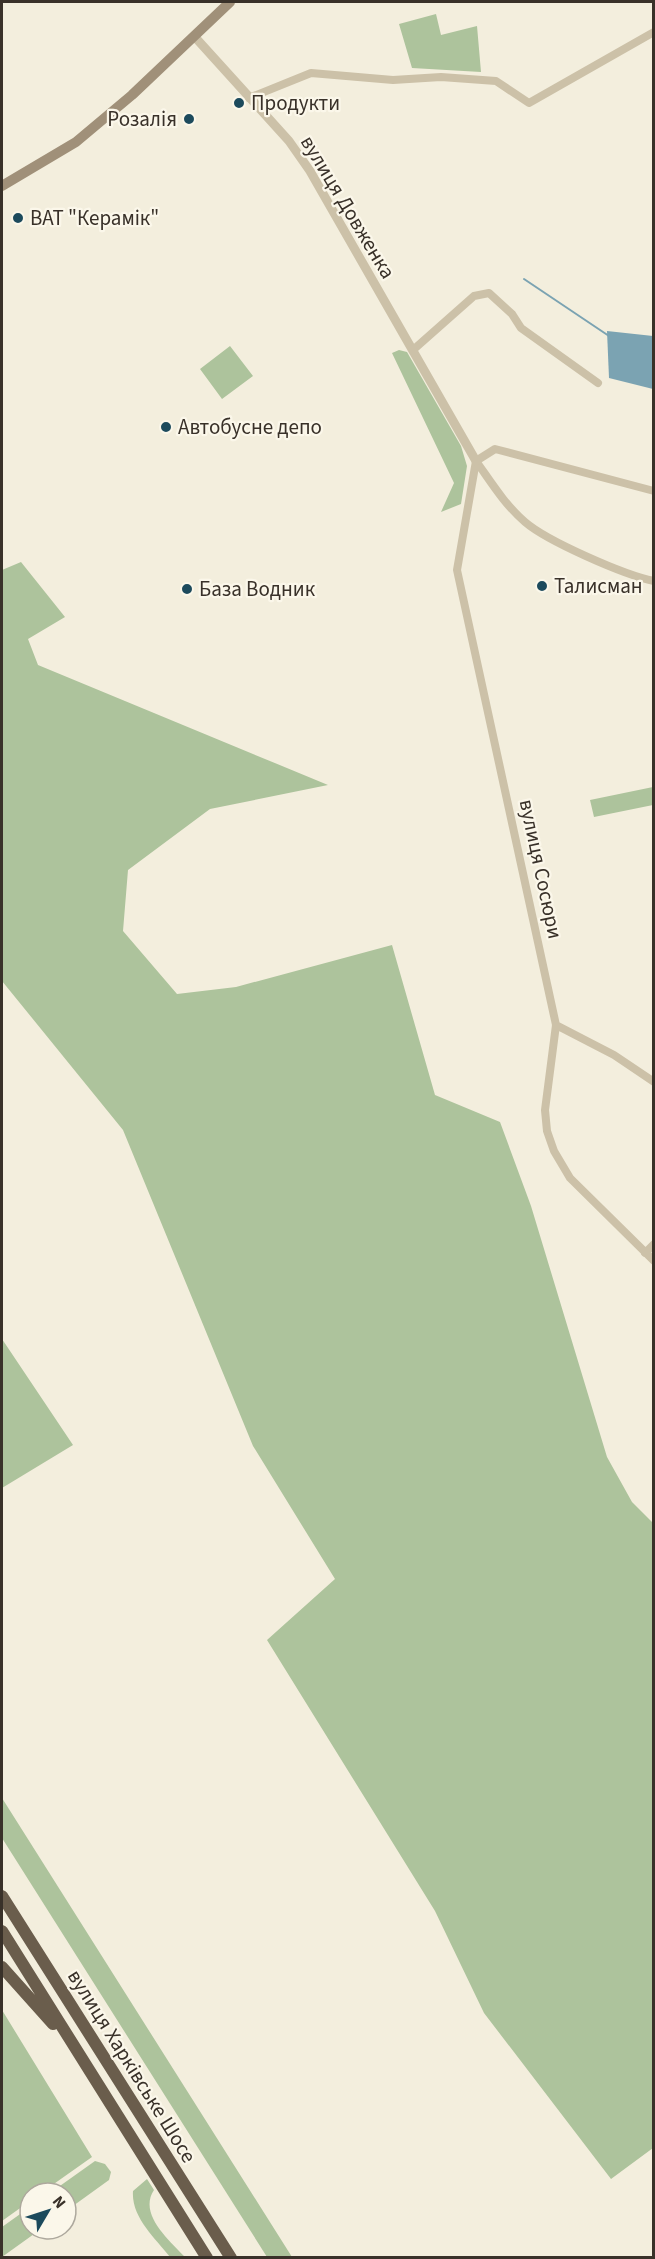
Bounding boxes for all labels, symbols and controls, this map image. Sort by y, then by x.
place label: Продукти [251,88,340,118]
marker: Продукти [232,96,246,110]
place label: Розалія [107,104,177,134]
marker: Розалія [182,112,196,126]
street label: вулиця Довженка [293,130,403,284]
place label: ВАТ "Керамік" [30,203,159,233]
marker: ВАТ "Керамік" [11,211,25,225]
place label: Автобусне депо [178,412,322,442]
marker: Автобусне депо [159,420,173,434]
place label: Талисман [554,571,643,601]
place label: База Водник [199,574,316,604]
marker: Талисман [535,579,549,593]
marker: База Водник [180,582,194,596]
street label: вулиця Сосюри [512,796,570,942]
street label: вулиця Харківське Шосе [60,1964,204,2168]
north arrow [18,2181,78,2241]
text: N [47,2191,71,2213]

